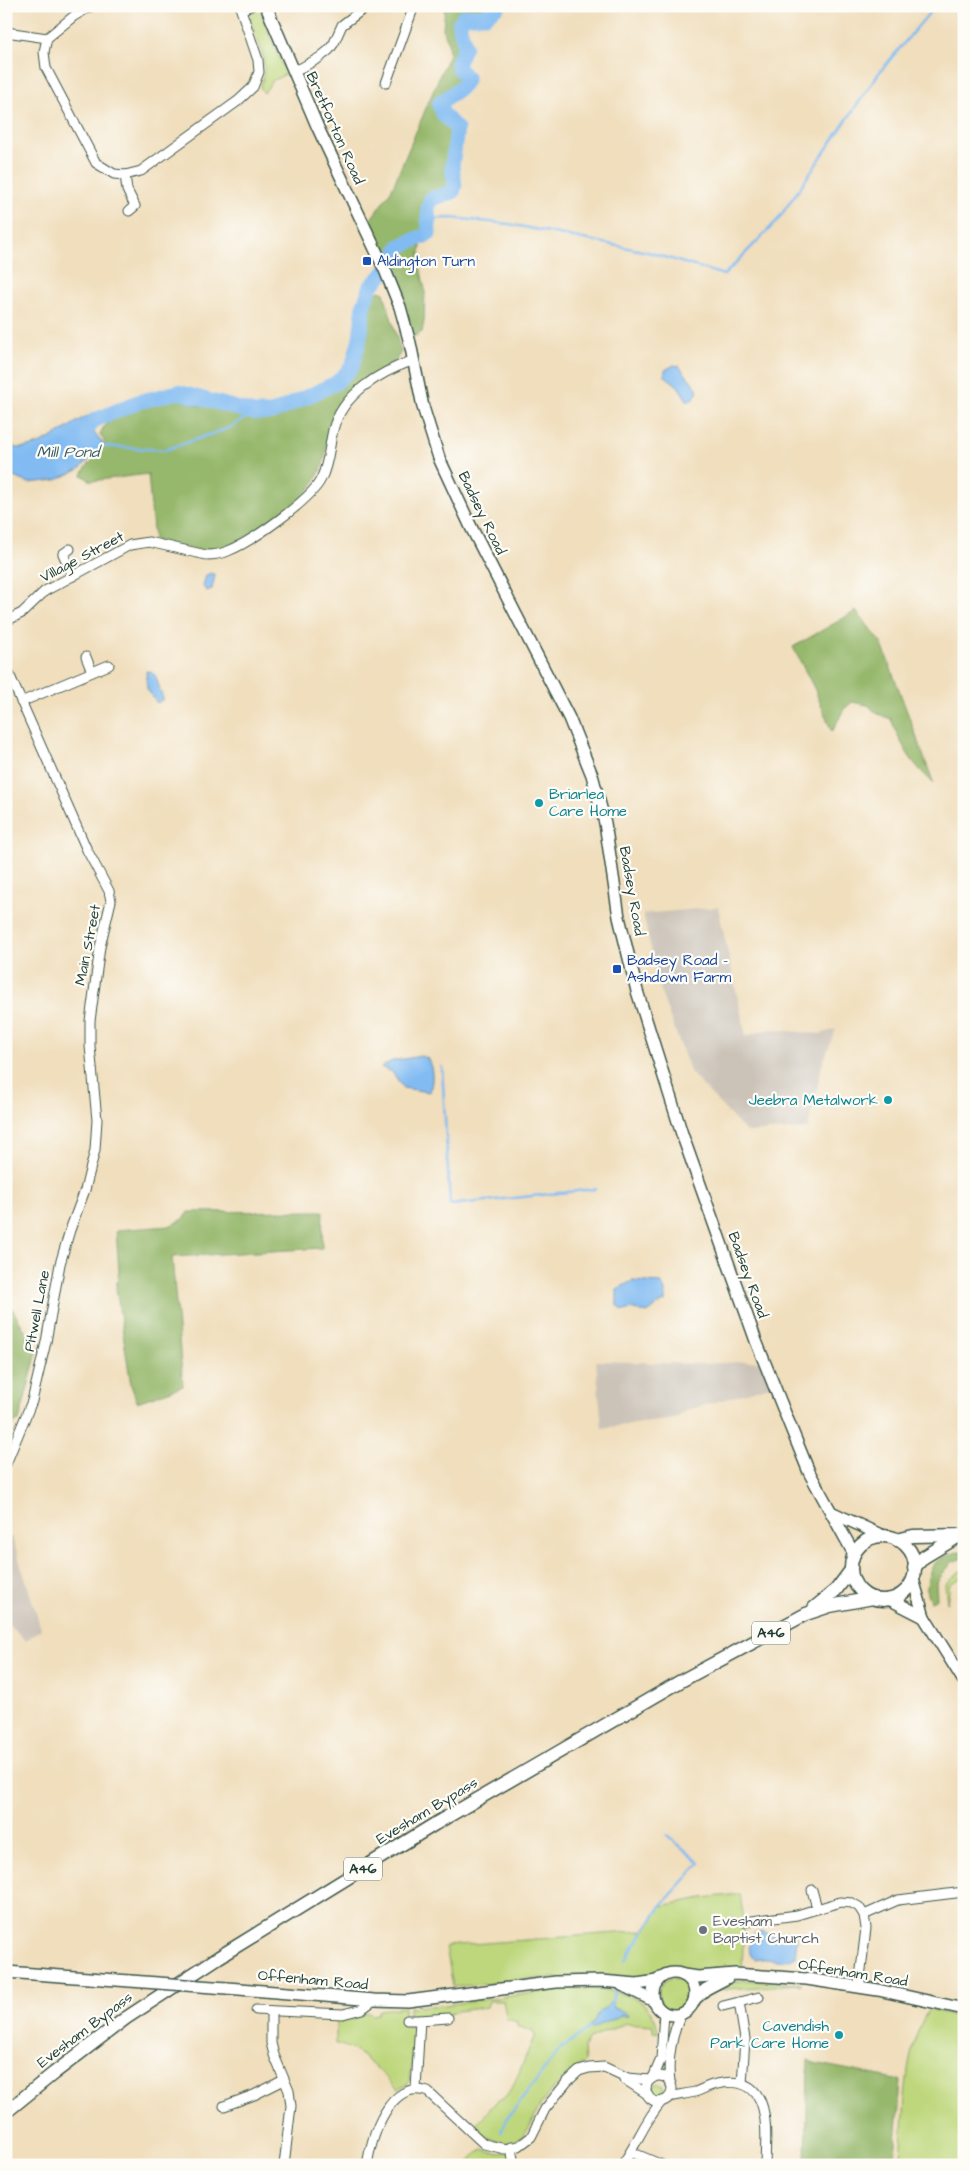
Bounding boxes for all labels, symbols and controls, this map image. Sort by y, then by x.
street label: Bretforton Road [301,68,369,188]
place label: Aldington Turn [377,251,475,273]
marker: Aldington Turn [361,255,373,267]
water label: Mill Pond [37,441,102,463]
street label: Badsey Road [452,468,511,559]
street label: Village Street [36,526,128,589]
place label: Briarlea Care Home [549,784,627,822]
marker: Briarlea Care Home [533,797,545,809]
street label: Badsey Road [613,845,650,938]
street label: Main Street [70,903,106,987]
place label: Badsey Road - Ashdown Farm [627,950,732,988]
marker: Badsey Road - Ashdown Farm [611,963,623,975]
place label: Jeebra Metalwork [749,1090,878,1111]
marker: Jeebra Metalwork [882,1094,894,1106]
street label: Badsey Road [722,1229,773,1322]
street label: Pitwell Lane [19,1269,55,1353]
road number: A46 [752,1622,790,1645]
street label: Evesham Bypass [372,1772,483,1850]
road number: A46 [344,1858,382,1880]
place label: Evesham Baptist Church [713,1911,819,1949]
marker: Evesham Baptist Church [697,1924,709,1936]
street label: Offenham Road [797,1954,910,1992]
street label: Offenham Road [257,1965,369,1995]
street label: Evesham Bypass [33,1987,138,2074]
place label: Cavendish Park Care Home [710,2016,830,2054]
marker: Cavendish Park Care Home [833,2029,845,2041]

